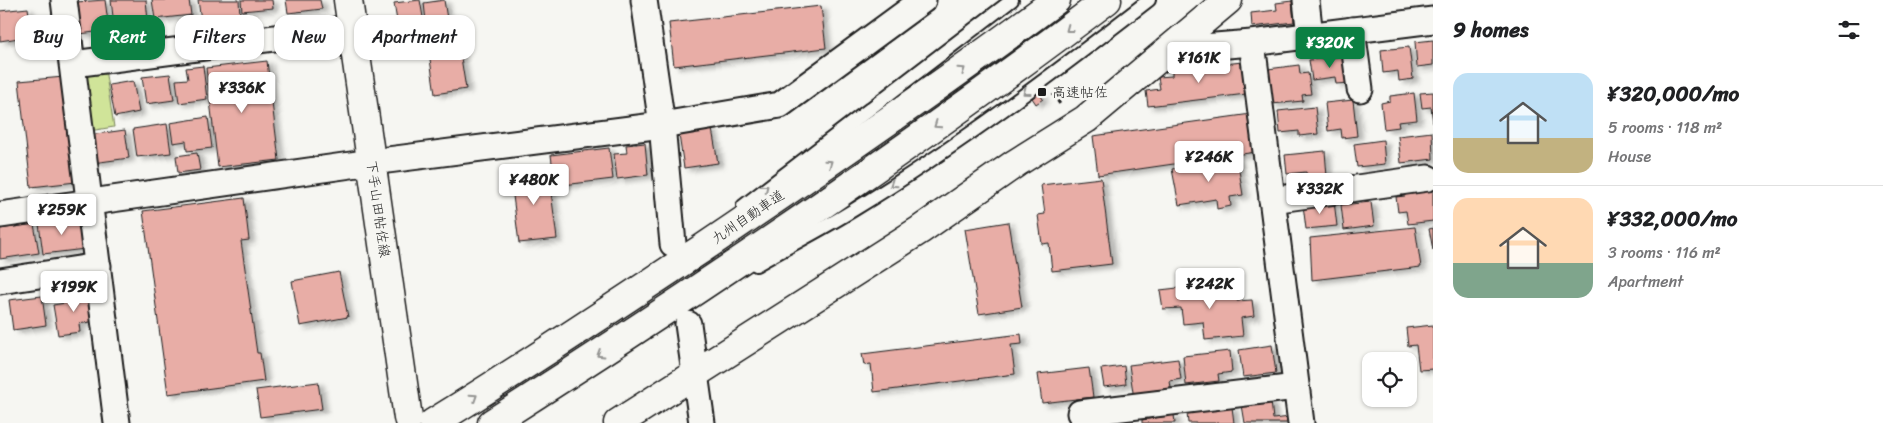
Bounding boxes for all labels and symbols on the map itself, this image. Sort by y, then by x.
one-way arrow [1066,24,1075,32]
pin: ¥320K [1295,27,1365,69]
pin: ¥161K [1164,42,1234,84]
one-way arrow [956,67,966,76]
pin: ¥336K [207,72,277,114]
place label: 高速帖佐 [1052,80,1108,105]
one-way arrow [1023,86,1032,94]
marker: 高速帖佐 [1036,86,1048,98]
one-way arrow [933,119,943,128]
pin: ¥246K [1174,140,1244,183]
street label: 下手山田帖佐線 [359,159,397,259]
one-way arrow [823,160,833,169]
pin: ¥480K [499,164,569,206]
pin: ¥332K [1285,172,1355,215]
one-way arrow [889,178,898,188]
street label: 九州自動車道 [706,183,790,251]
one-way arrow [760,185,769,194]
pin: ¥259K [27,194,97,236]
pin: ¥242K [1175,268,1245,310]
pin: ¥199K [39,270,109,313]
one-way arrow [597,348,606,358]
one-way arrow [469,393,478,403]

